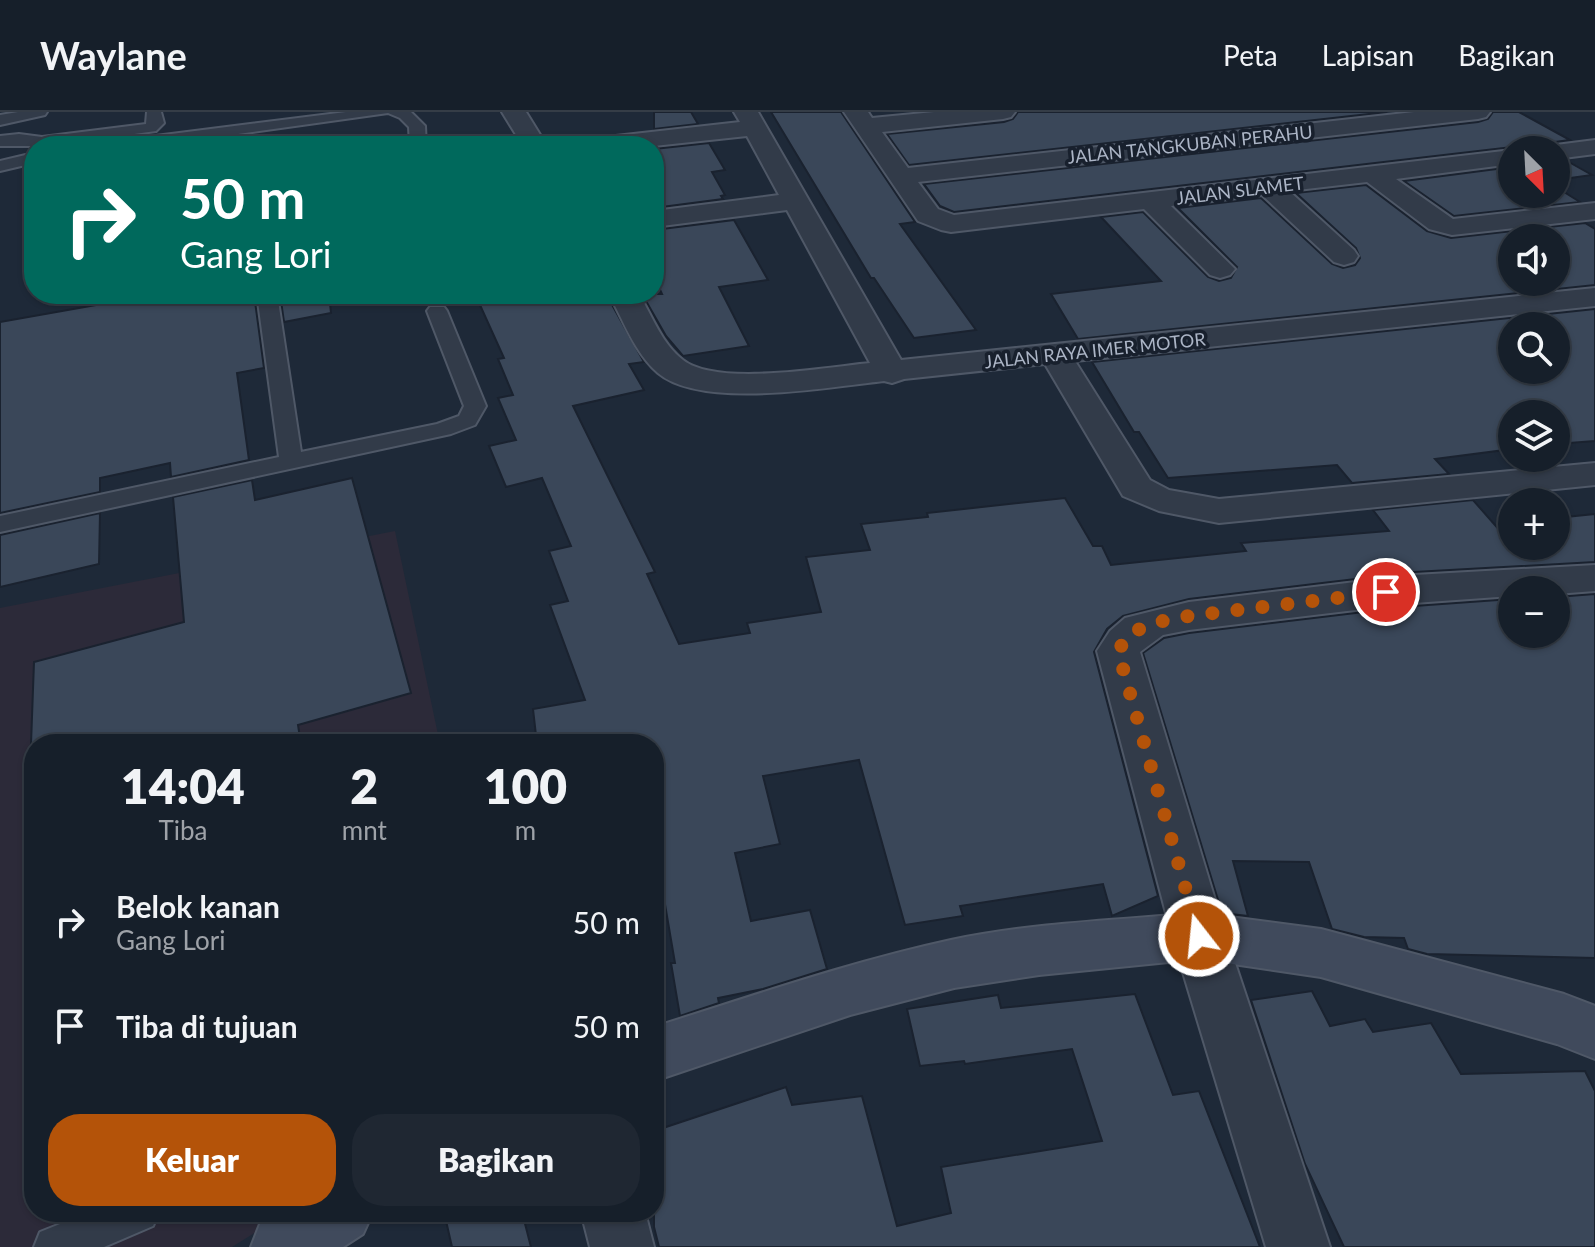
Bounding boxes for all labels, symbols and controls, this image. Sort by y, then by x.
text: Waylane [40,32,187,78]
text: Peta [1223,38,1278,72]
text: Lapisan [1322,38,1414,72]
text: Bagikan [1458,38,1555,72]
street label: JALAN TANGKUBAN PERAHU [1066,120,1314,168]
north arrow [1498,136,1570,208]
map controls [1498,136,1570,648]
text: 50 m [180,164,305,231]
icon: right [48,168,152,272]
street label: JALAN SLAMET [1175,171,1305,209]
button: sound [1498,224,1570,296]
text: Gang Lori [180,232,331,276]
button: search [1498,312,1570,384]
street label: JALAN RAYA IMER MOTOR [983,327,1207,373]
button: layers [1498,400,1570,472]
button: + [1498,488,1570,560]
pin [1352,558,1420,626]
icon: arrive [1364,570,1408,614]
button: − [1498,576,1570,648]
text: 14:04 [121,757,245,814]
text: 2 [350,757,378,814]
text: 100 [484,757,567,814]
text: Tiba [158,814,207,846]
text: mnt [342,814,387,846]
text: m [515,814,536,846]
text: Belok kanan [116,888,280,924]
position arrow [1157,894,1241,978]
icon: right [48,900,92,944]
text: 50 m [573,904,640,940]
text: Gang Lori [116,924,225,956]
icon: arrive [48,1004,92,1048]
text: Tiba di tujuan [116,1008,298,1044]
text: 50 m [573,1008,640,1044]
button: Keluar [48,1114,336,1206]
button: Bagikan [352,1114,640,1206]

